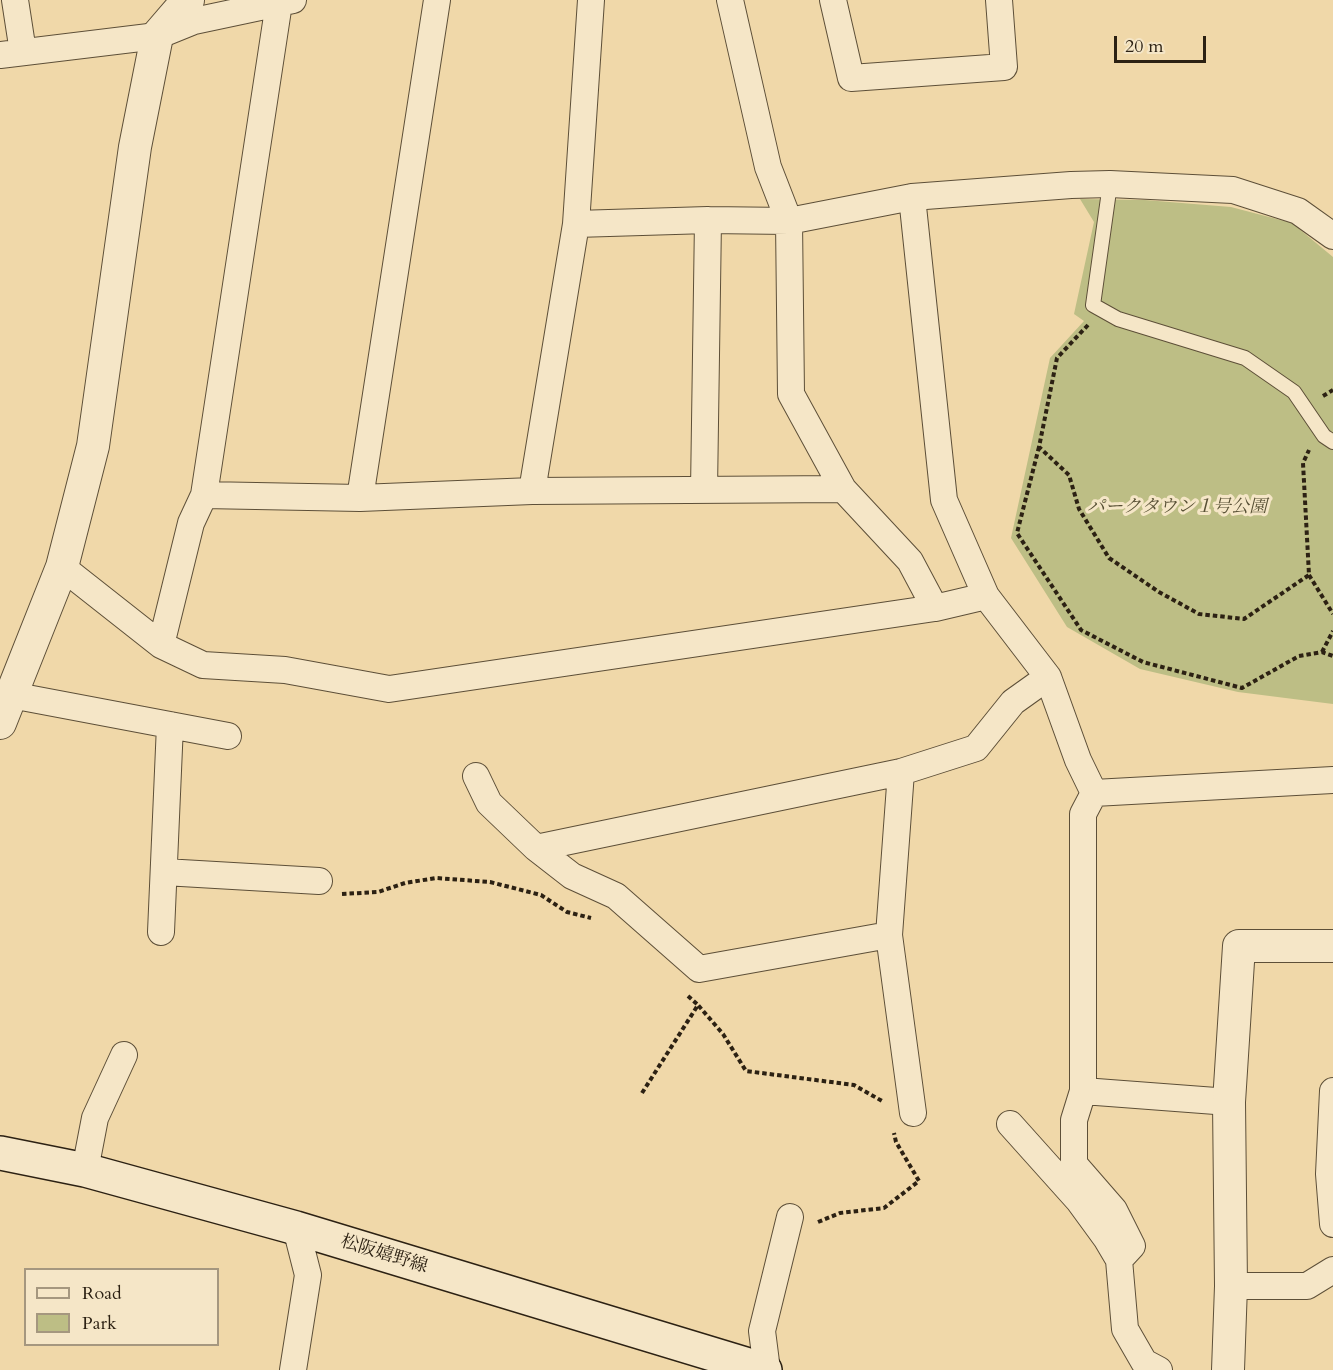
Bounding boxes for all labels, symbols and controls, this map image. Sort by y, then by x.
scale bar [1117,24,1208,62]
text: 20 m [1125,34,1164,59]
park label: パークタウン１号公園 [1087,497,1267,519]
street label: 松阪嬉野線 [338,1232,430,1278]
legend [24,1268,219,1346]
text: Road [82,1281,122,1306]
text: Park [82,1311,117,1336]

